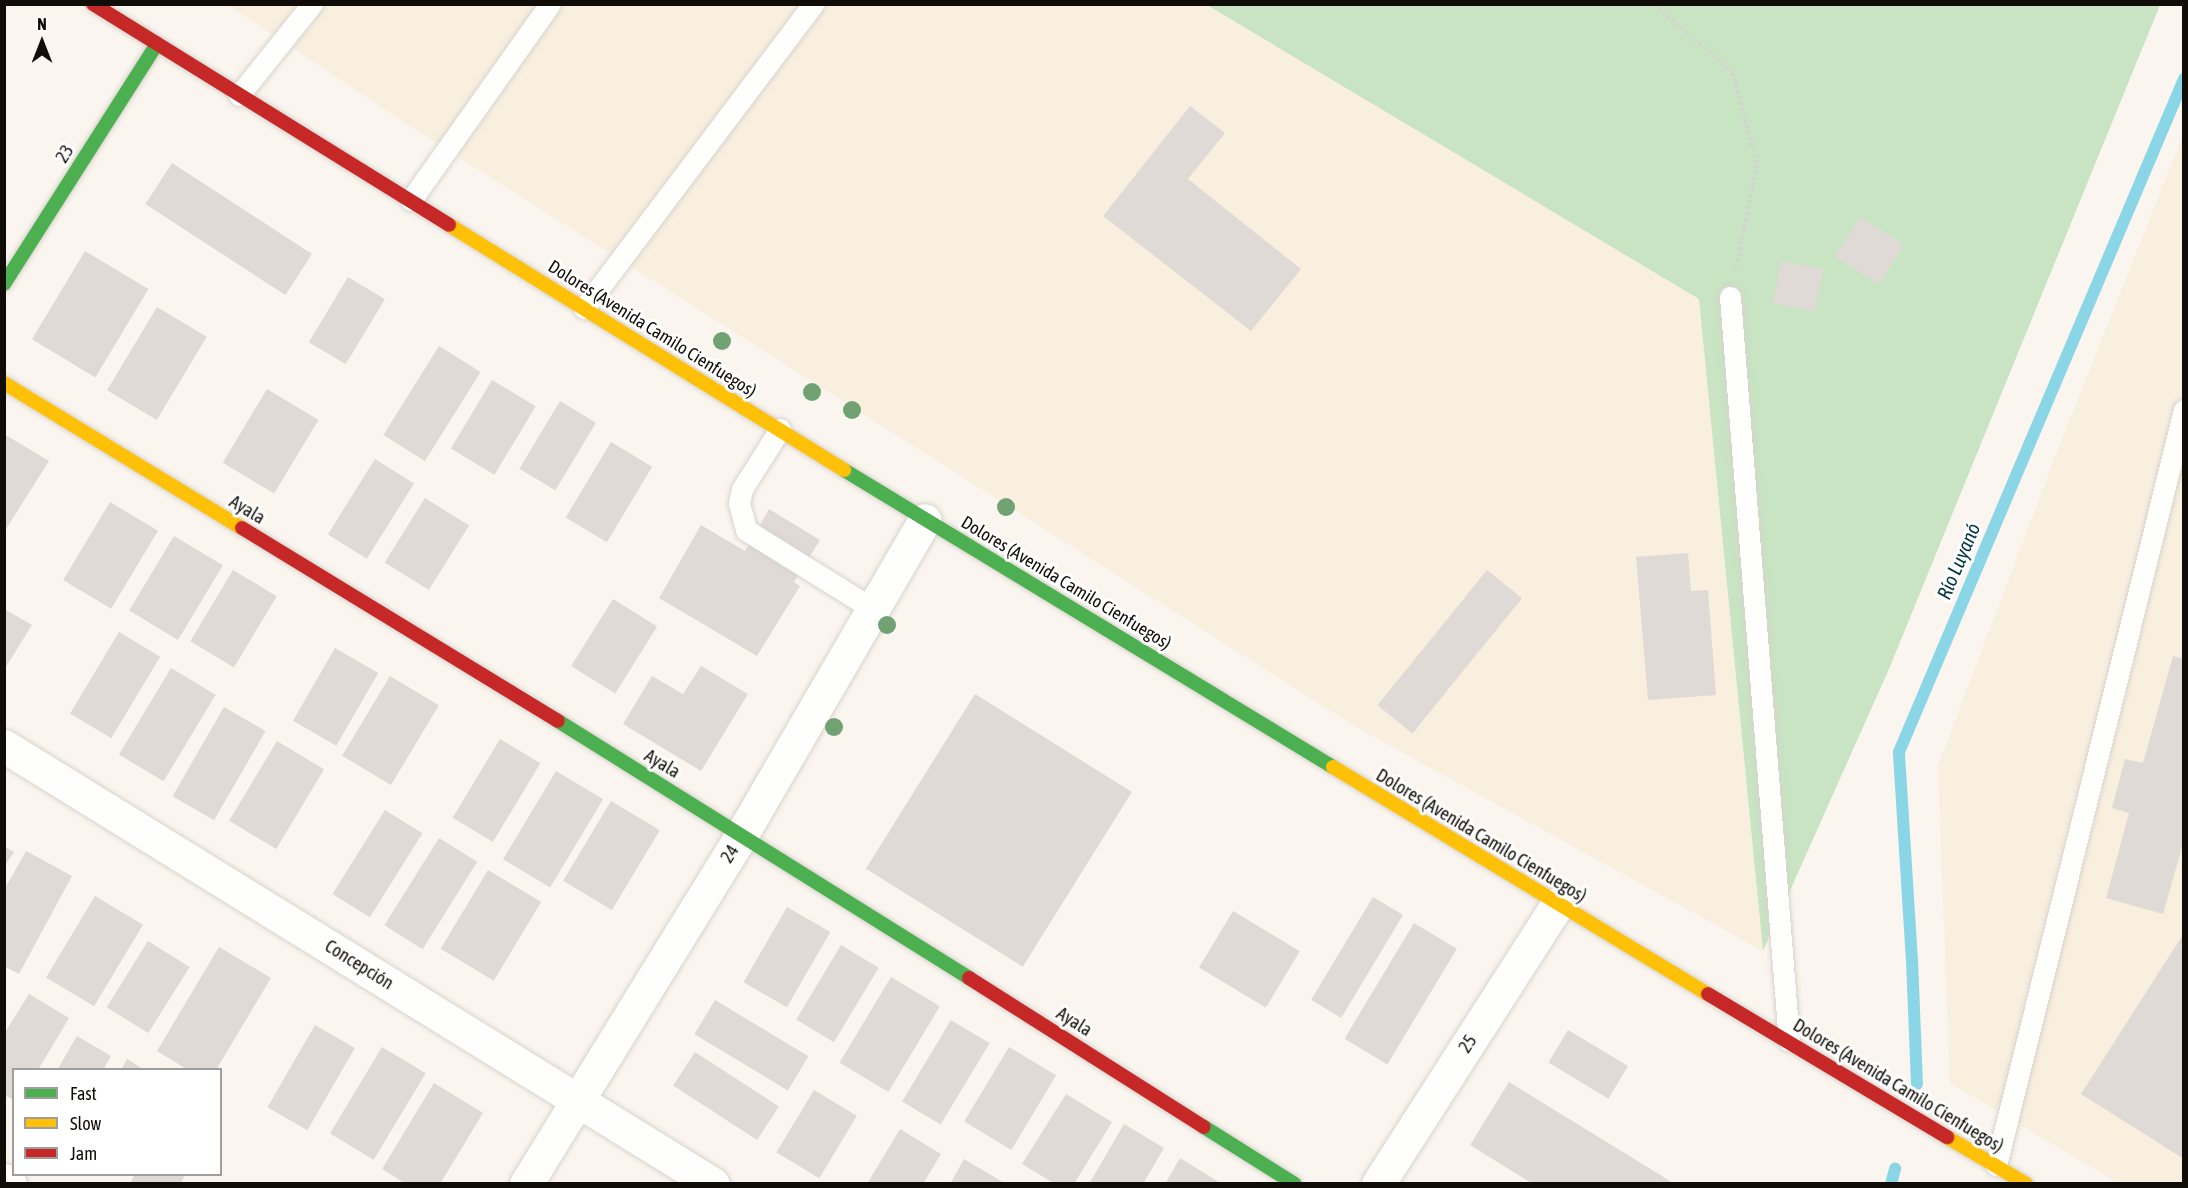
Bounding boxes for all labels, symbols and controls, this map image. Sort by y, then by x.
north arrow [12,12,72,72]
text: N [37,15,47,33]
street label: 23 [51,141,79,167]
street label: Dolores (Avenida Camilo Cienfuegos) [544,256,760,402]
street label: Ayala [225,491,269,529]
street label: Dolores (Avenida Camilo Cienfuegos) [957,512,1175,654]
water label: Río Luyanó [1931,519,1985,603]
street label: Ayala [640,745,684,783]
street label: Dolores (Avenida Camilo Cienfuegos) [1372,765,1590,907]
street label: 24 [716,841,744,867]
street label: Concepción [321,936,397,994]
street label: Ayala [1052,1003,1096,1041]
street label: Dolores (Avenida Camilo Cienfuegos) [1789,1015,2007,1157]
street label: 25 [1454,1031,1482,1057]
legend [12,1068,222,1176]
text: Fast [70,1083,97,1104]
text: Slow [70,1113,101,1134]
text: Jam [70,1143,97,1164]

